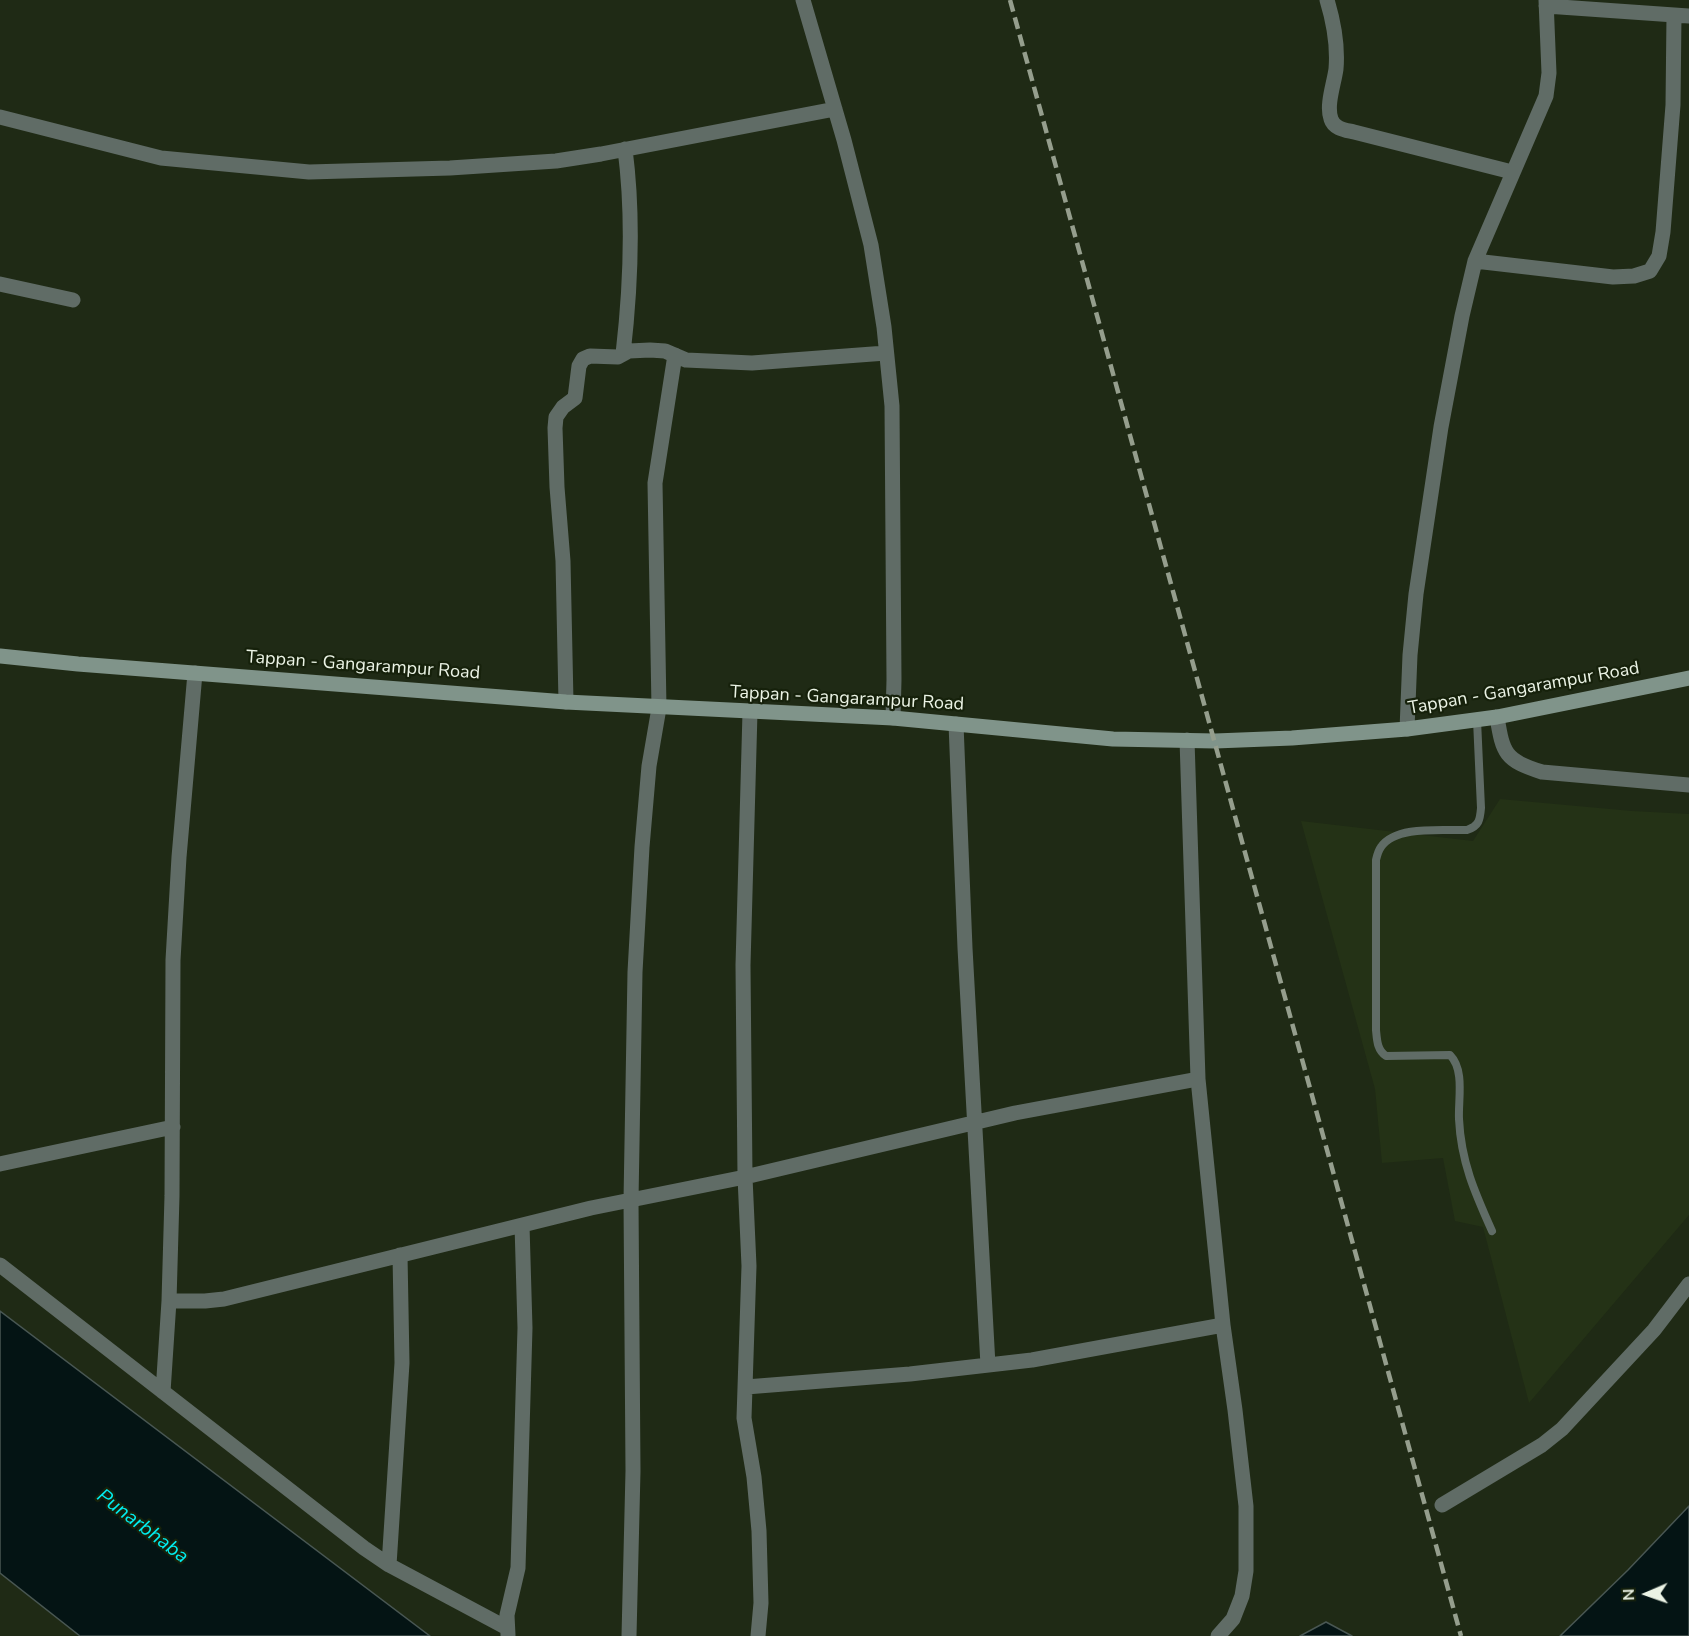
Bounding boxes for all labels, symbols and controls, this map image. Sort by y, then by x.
street label: Tappan - Gangarampur Road [245,647,481,685]
street label: Tappan - Gangarampur Road [1407,658,1641,720]
street label: Tappan - Gangarampur Road [729,682,965,716]
water label: Punarbhaba [91,1485,193,1569]
north arrow [1617,1564,1677,1624]
text: N [1618,1588,1640,1601]

